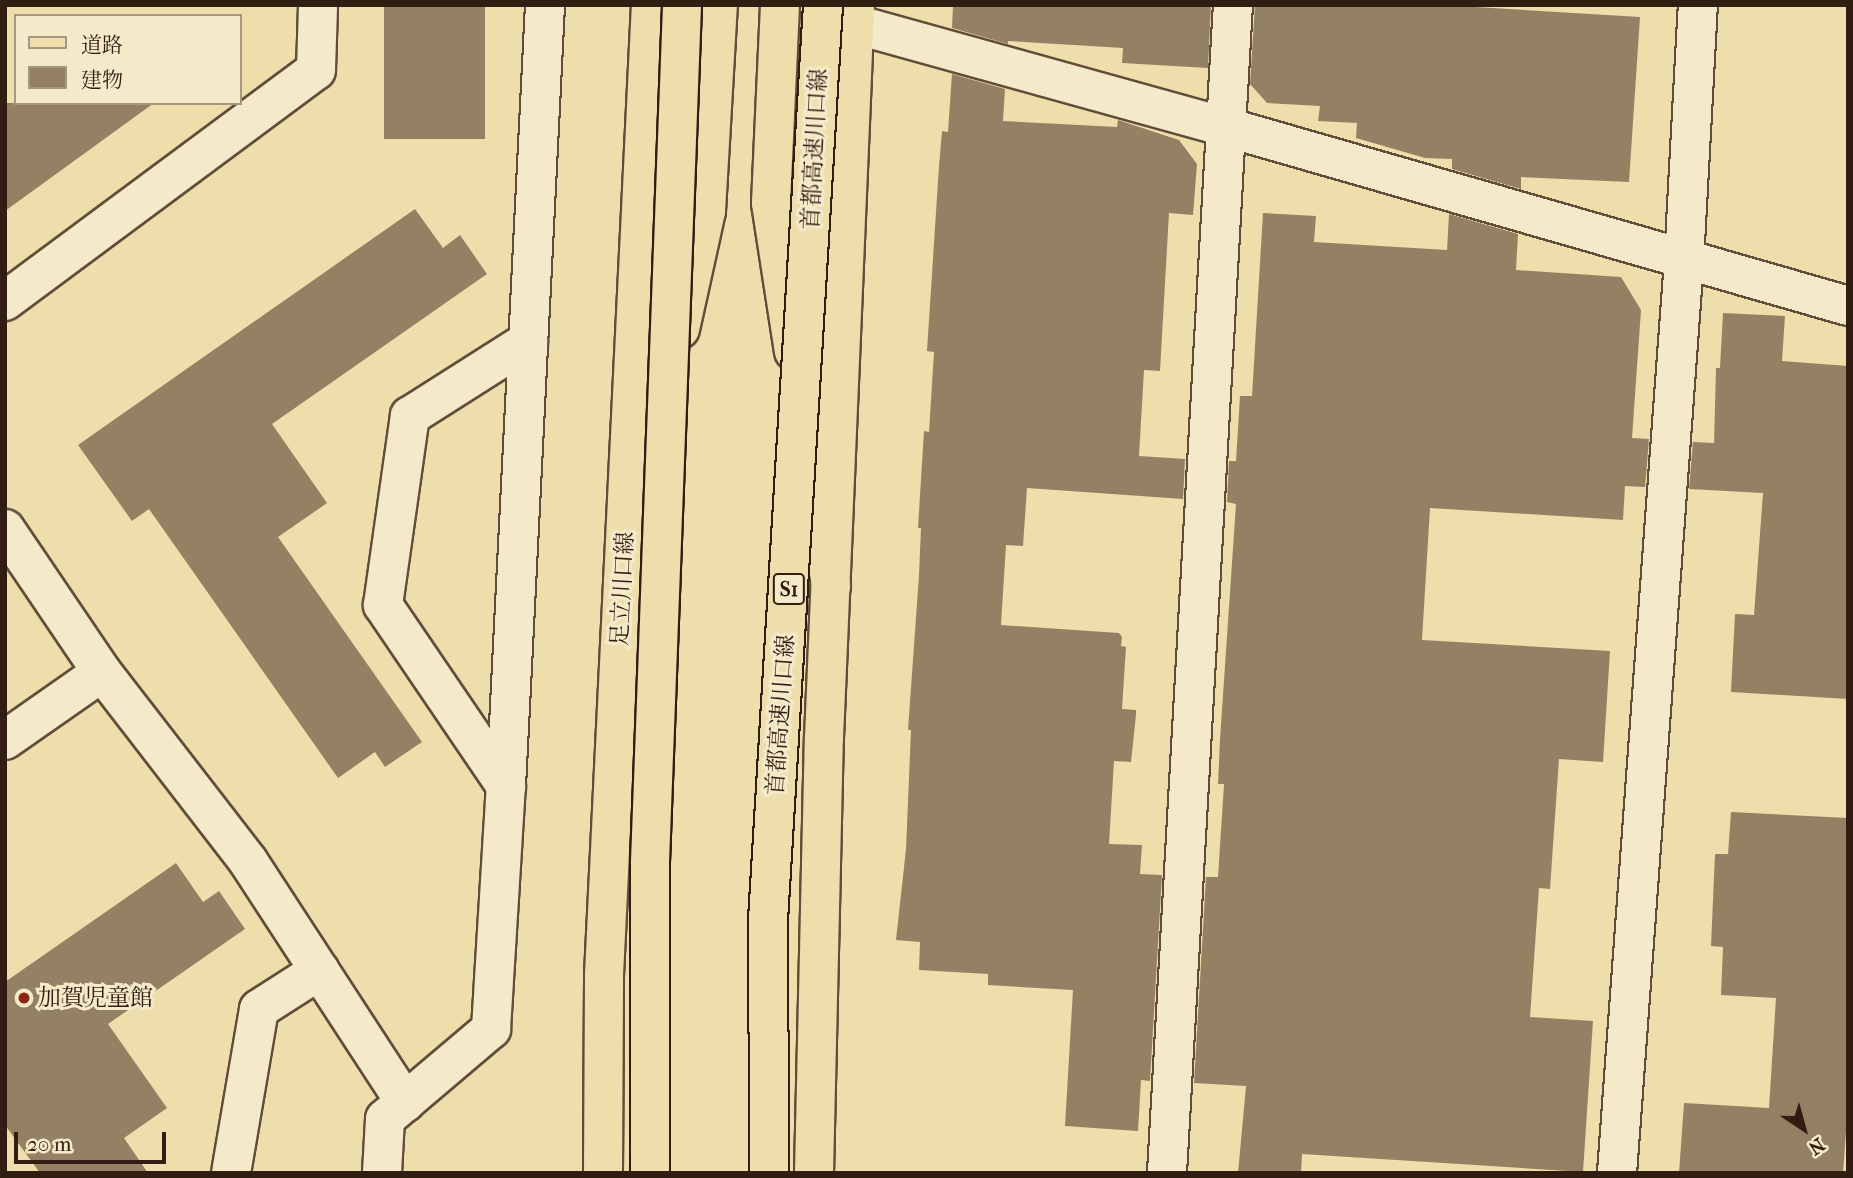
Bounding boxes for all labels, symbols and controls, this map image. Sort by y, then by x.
legend [14,14,242,105]
text: 道路 [81,33,123,57]
text: 建物 [81,68,123,92]
street label: 首都高速川口線 [797,68,833,230]
street label: 足立川口線 [606,531,640,647]
road number: S1 [772,572,806,606]
street label: 首都高速川口線 [762,634,800,796]
place label: 加賀児童館 [38,984,153,1012]
marker: 加賀児童館 [16,990,32,1006]
north arrow [1769,1094,1839,1164]
scale bar [18,1118,170,1162]
text: 20 m [27,1132,71,1156]
text: N [1804,1133,1829,1159]

